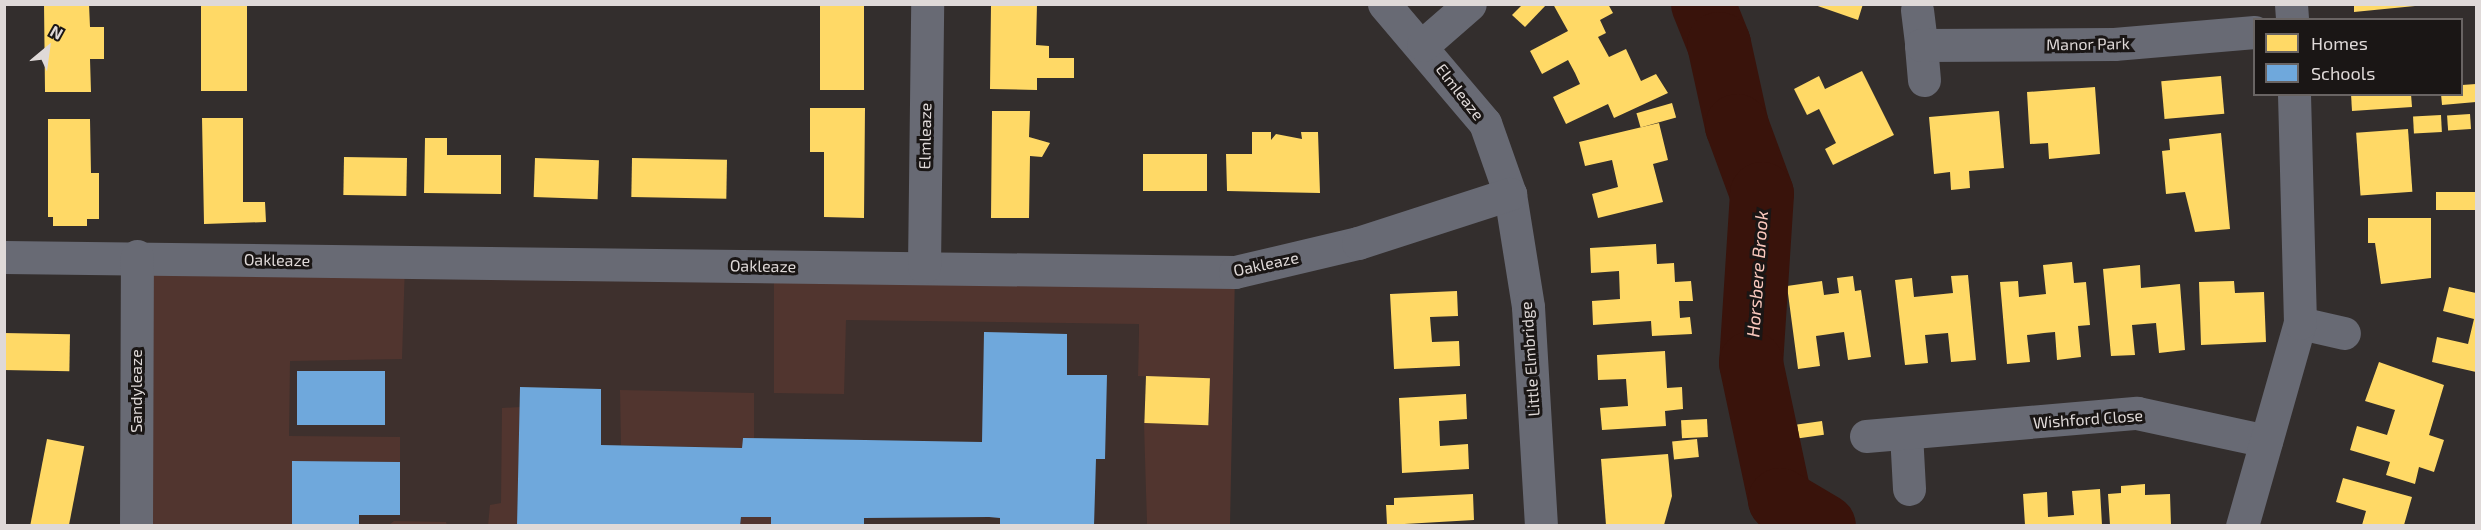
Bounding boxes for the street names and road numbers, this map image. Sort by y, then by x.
street label: Manor Park [2046,34,2130,54]
street label: Elmleaze [1432,60,1488,124]
street label: Elmleaze [915,103,935,169]
street label: Oakleaze [1231,248,1301,280]
street label: Oakleaze [244,250,310,270]
street label: Oakleaze [730,256,796,276]
street label: Little Elmbridge [1516,301,1544,417]
street label: Sandyleaze [126,349,146,433]
street label: Wishford Close [2032,406,2144,432]

